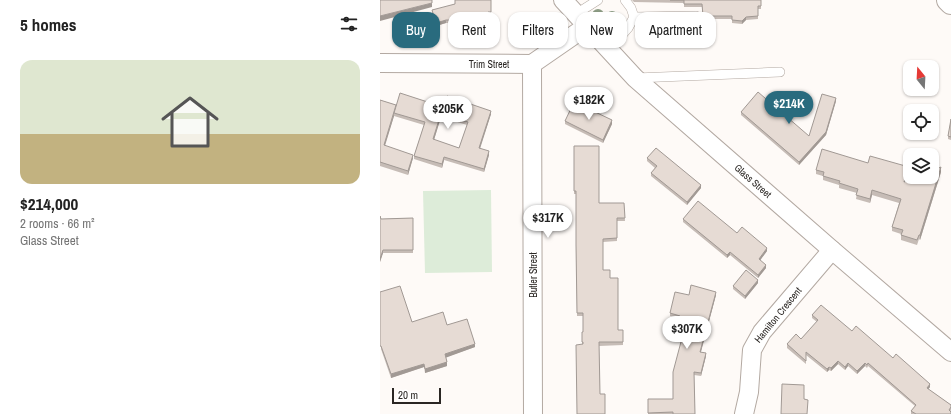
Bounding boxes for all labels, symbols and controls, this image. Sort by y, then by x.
chip: Buy [392,12,440,48]
chip: Rent [448,12,500,48]
chip: Filters [508,12,568,48]
chip: New [576,12,627,48]
chip: Apartment [635,12,716,48]
text: 5 homes [20,13,77,36]
icon: filters [338,13,360,35]
street label: Trim Street [469,58,510,71]
north arrow [903,60,939,96]
map controls [903,60,939,184]
icon: home [154,86,226,158]
pin: $182K [561,87,617,121]
text: $182K [573,91,605,108]
pin: $214K [761,91,817,125]
text: $214K [773,95,805,112]
pin: $205K [420,96,476,130]
text: $205K [432,100,464,117]
button: locate [903,104,939,140]
button: layers [903,148,939,184]
street label: Glass Street [732,161,775,201]
text: $214,000 [20,192,78,215]
pin: $317K [520,205,576,239]
text: $317K [532,209,564,226]
text: 2 rooms · 66 m² [20,215,95,232]
text: Glass Street [20,232,79,249]
street label: Butler Street [527,251,540,298]
street label: Hamilton Crescent [752,284,805,345]
pin: $307K [659,316,715,350]
text: $307K [671,320,703,337]
scale bar [392,386,441,405]
text: 20 m [398,388,418,402]

